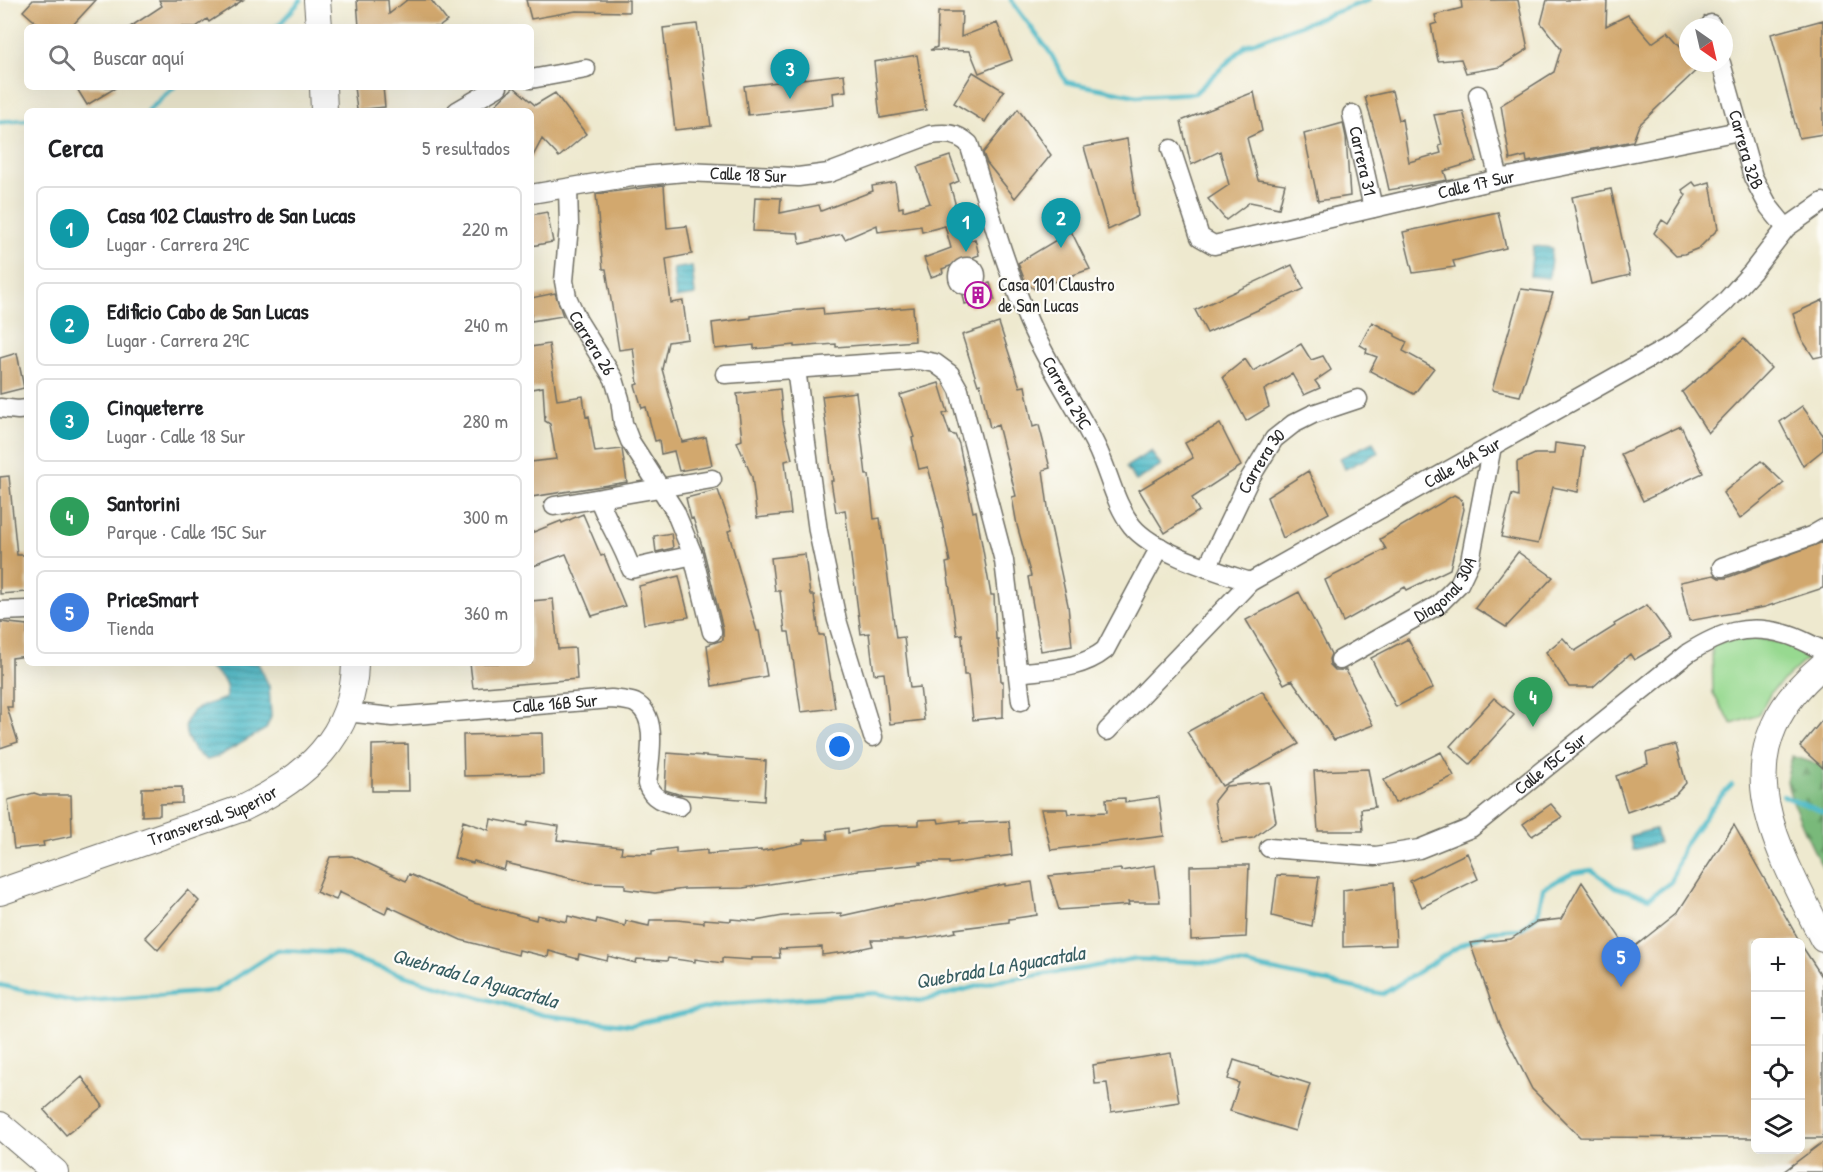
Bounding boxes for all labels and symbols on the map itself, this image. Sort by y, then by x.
north arrow [1679,18,1733,72]
pin: 3 [770,50,810,99]
street label: Carrera 32B [1723,107,1770,194]
street label: Carrera 31 [1343,123,1383,198]
street label: Calle 18 Sur [709,160,787,188]
street label: Calle 17 Sur [1435,163,1517,205]
pin: 2 [1042,198,1080,248]
pin: 1 [946,202,986,252]
place label: Casa 101 Claustro de San Lucas [998,272,1115,318]
building icon: Casa 101 Claustro de San Lucas [963,280,993,310]
street label: Carrera 26 [563,307,622,380]
street label: Carrera 29C [1036,352,1098,434]
street label: Carrera 30 [1231,422,1290,498]
street label: Calle 16A Sur [1419,431,1505,494]
street label: Diagonal 30A [1409,552,1482,628]
pin: 4 [1514,678,1552,727]
street label: Calle 16B Sur [512,687,599,719]
street label: Calle 15C Sur [1509,727,1592,800]
your location [825,732,854,761]
street label: Transversal Superior [144,779,282,852]
water label: Quebrada La Aguacatala [913,938,1089,996]
pin: 5 [1602,938,1640,987]
water label: Quebrada La Aguacatala [389,941,563,1016]

